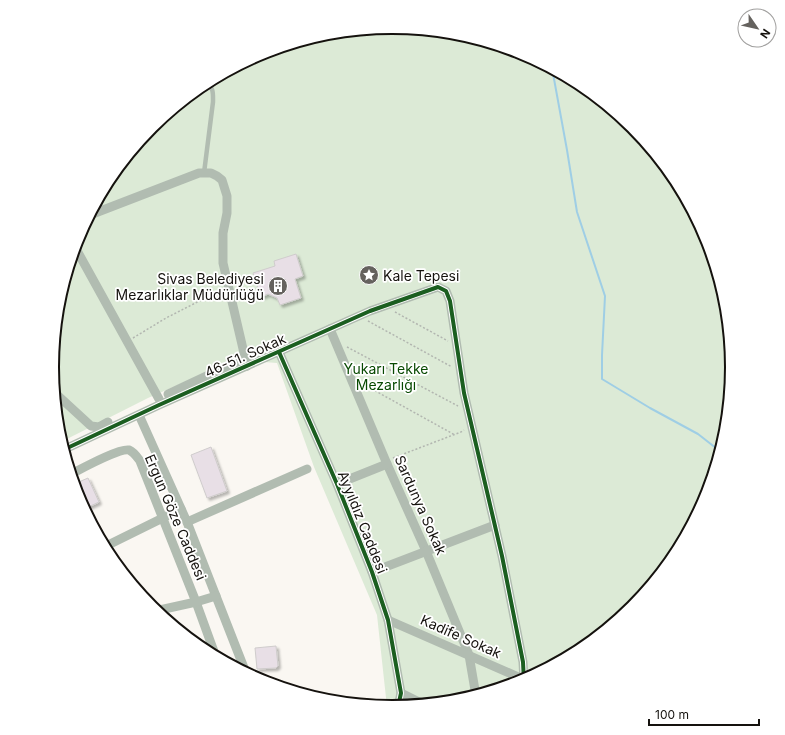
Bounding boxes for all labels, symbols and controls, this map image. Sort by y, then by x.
north arrow [737,8,777,48]
text: N [757,26,773,41]
place icon: Kale Tepesi [358,264,380,286]
place label: Kale Tepesi [383,267,459,284]
place label: Sivas Belediyesi Mezarlıklar Müdürlüğü [116,270,264,303]
building icon: Sivas Belediyesi Mezarlıklar Müdürlüğü [267,275,289,297]
street label: 46-51. Sokak [202,329,288,380]
park label: Yukarı Tekke Mezarlığı [344,360,428,393]
street label: Ergun Göze Caddesi [142,452,210,582]
street label: Sardunya Sokak [391,453,451,558]
street label: Ayyıldız Caddesi [335,468,391,576]
street label: Kadife Sokak [418,611,504,662]
scale bar [649,701,759,727]
text: 100 m [655,707,689,722]

